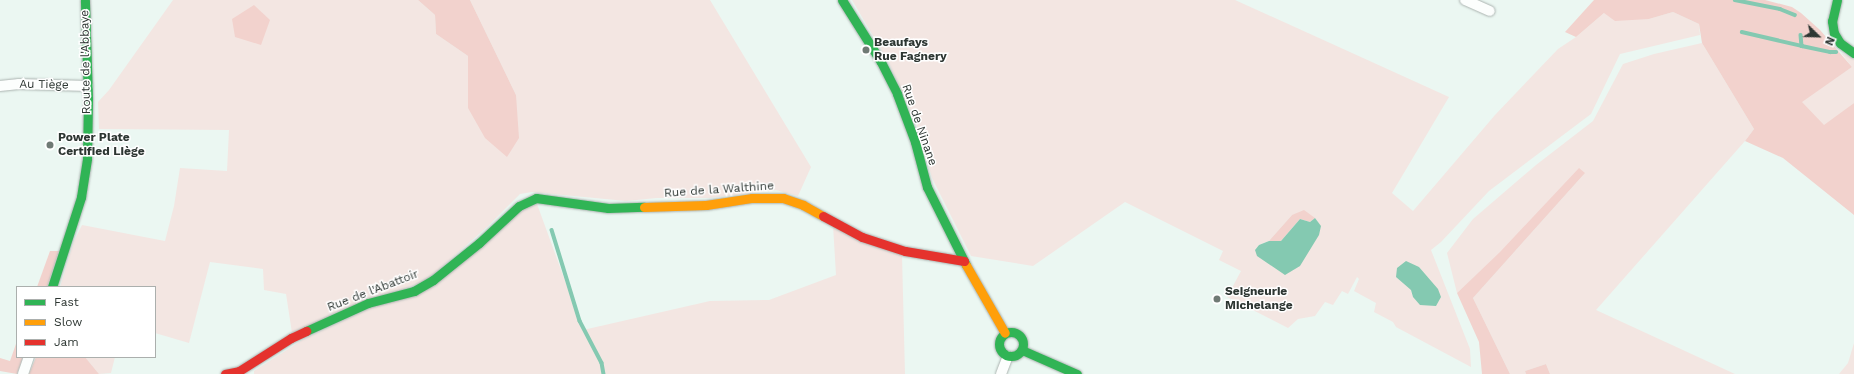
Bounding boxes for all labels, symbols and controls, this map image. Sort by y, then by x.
street label: Route de l'Abbaye [78,10,94,114]
north arrow [1798,16,1838,56]
text: N [1822,35,1837,47]
place label: Beaufays Rue Fagnery [874,36,947,64]
marker: Beaufays Rue Fagnery [861,45,871,55]
street label: Au Tiège [19,77,69,93]
street label: Rue de Ninane [898,82,940,168]
place label: Power Plate Certified Liège [58,131,145,159]
marker: Power Plate Certified Liège [45,140,55,150]
street label: Rue de la Walthine [663,179,775,201]
street label: Rue de l'Abattoir [325,267,421,315]
place label: Seigneurie Michelange [1225,285,1293,313]
legend [16,286,156,358]
marker: Seigneurie Michelange [1212,294,1222,304]
text: Fast [54,295,79,309]
text: Slow [54,315,82,329]
text: Jam [54,335,79,349]

